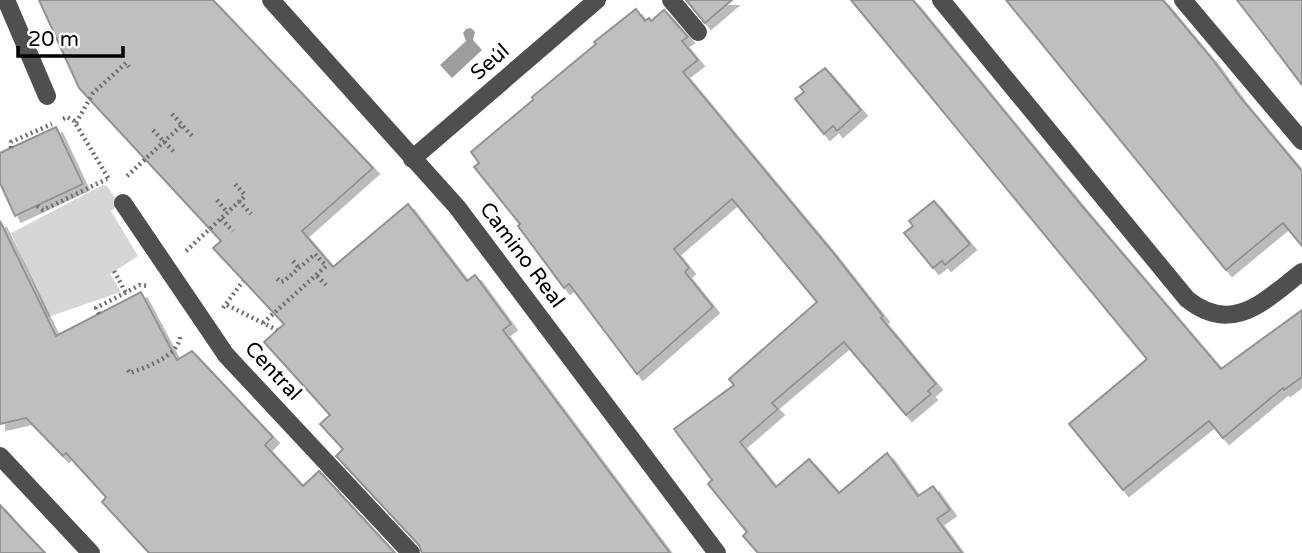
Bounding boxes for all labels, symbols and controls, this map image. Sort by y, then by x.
scale bar [18,14,122,58]
text: 20 m [28,27,79,52]
street label: Seúl [466,39,514,85]
street label: Camino Real [474,197,570,313]
street label: Central [239,336,307,406]

